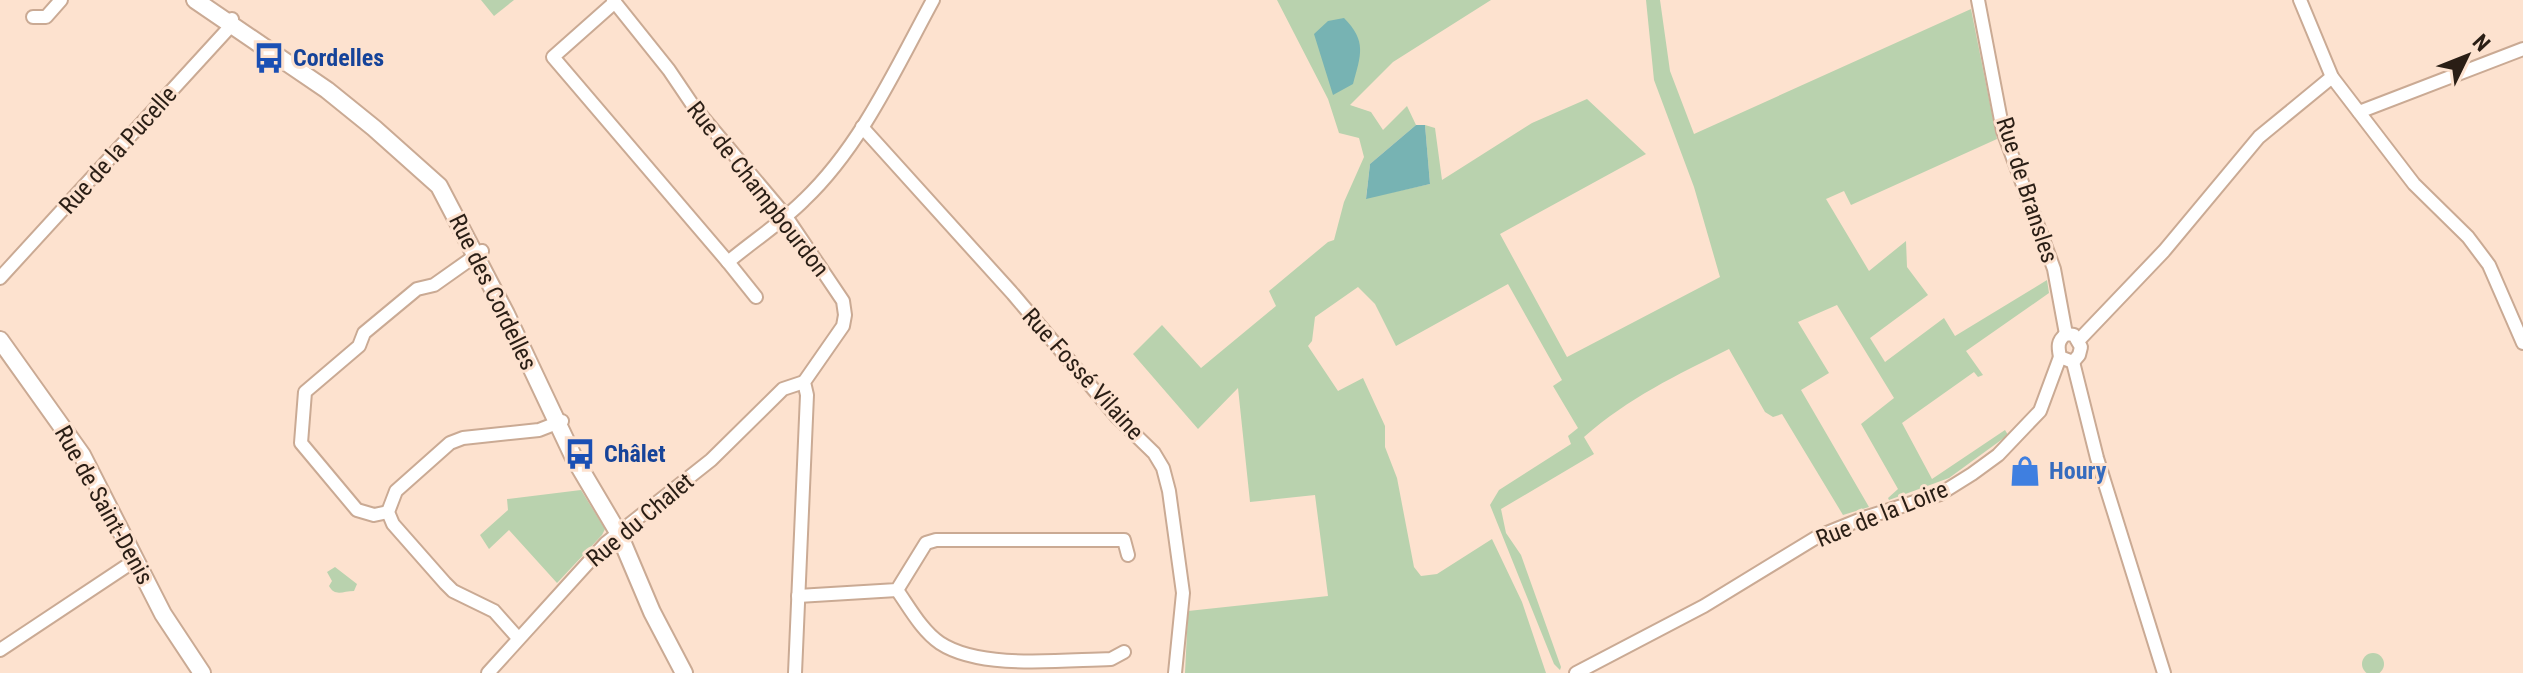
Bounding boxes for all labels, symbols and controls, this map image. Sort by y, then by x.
north arrow [2427,16,2507,96]
text: N [2468,29,2495,56]
bus stop icon: Cordelles [252,41,286,75]
place label: Cordelles [293,44,384,72]
street label: Rue de la Pucelle [53,81,183,219]
street label: Rue de Champbourdon [681,96,835,282]
street label: Rue de Bransles [1990,114,2064,266]
street label: Rue des Cordelles [443,210,543,374]
street label: Rue Fossé Vilaine [1017,302,1149,446]
street label: Rue de Saint-Denis [49,421,159,589]
bus stop icon: Châlet [563,437,597,471]
place label: Châlet [604,440,666,468]
shop icon: Houry [2008,454,2042,488]
place label: Houry [2049,457,2107,485]
street label: Rue du Chalet [581,467,699,573]
street label: Rue de la Loire [1812,475,1952,553]

